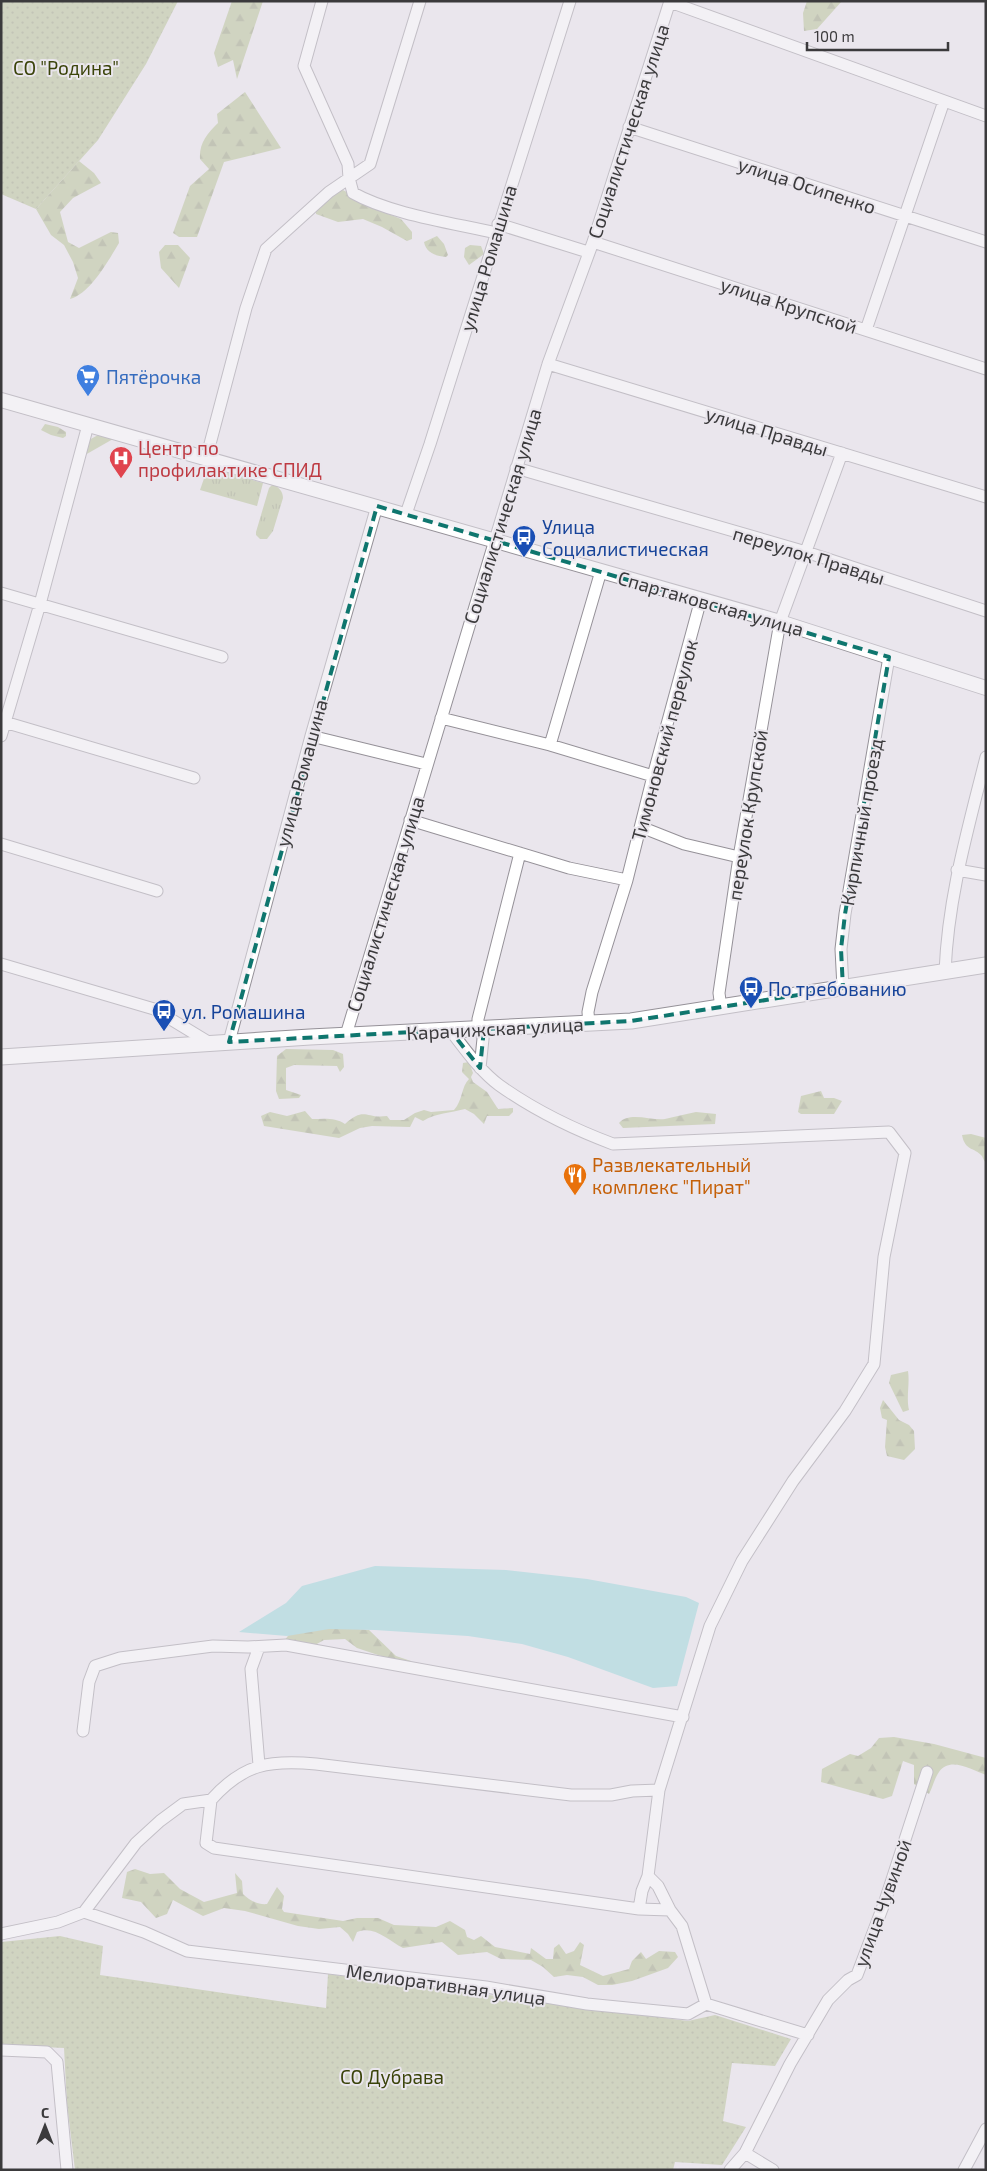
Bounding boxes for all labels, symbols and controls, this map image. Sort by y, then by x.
scale bar [807,20,948,52]
street label: Социалистическая улица [582,21,675,241]
text: 100 m [814,27,855,45]
park label: СО "Родина" [13,56,119,79]
street label: улица Осипенко [735,152,879,219]
street label: улица Ромашина [455,182,522,334]
street label: улица Крупской [718,272,860,339]
supermarket icon: Пятёрочка [75,363,101,397]
place label: Пятёрочка [106,365,201,388]
street label: улица Правды [703,401,831,462]
street label: Социалистическая улица [458,405,547,627]
place label: Центр по профилактике СПИД [138,436,322,481]
hospital icon: Центр по профилактике СПИД [108,445,134,479]
place label: Улица Социалистическая [542,515,709,560]
street label: переулок Правды [730,521,888,590]
bus stop icon: Улица Социалистическая [511,524,537,558]
street label: Спартаковская улица [615,565,807,642]
street label: Тимоновский переулок [626,637,703,844]
street label: улица Ромашина [270,697,333,850]
street label: переулок Крупской [722,728,773,902]
street label: Кирпичный проезд [835,737,887,907]
street label: Социалистическая улица [341,793,430,1015]
bus stop icon: По требованию [738,975,764,1009]
place label: По требованию [768,977,907,1000]
bus stop icon: ул. Ромашина [151,998,177,1032]
place label: ул. Ромашина [182,1000,305,1024]
street label: Карачижская улица [406,1012,584,1045]
place label: Развлекательный комплекс "Пират" [592,1153,751,1198]
restaurant icon: Развлекательный комплекс "Пират" [562,1162,588,1196]
street label: улица Чувиной [848,1836,917,1970]
street label: Мелиоративная улица [345,1959,547,2010]
park label: СО Дубрава [340,2065,444,2089]
north arrow [20,2101,70,2151]
text: С [41,2104,49,2121]

